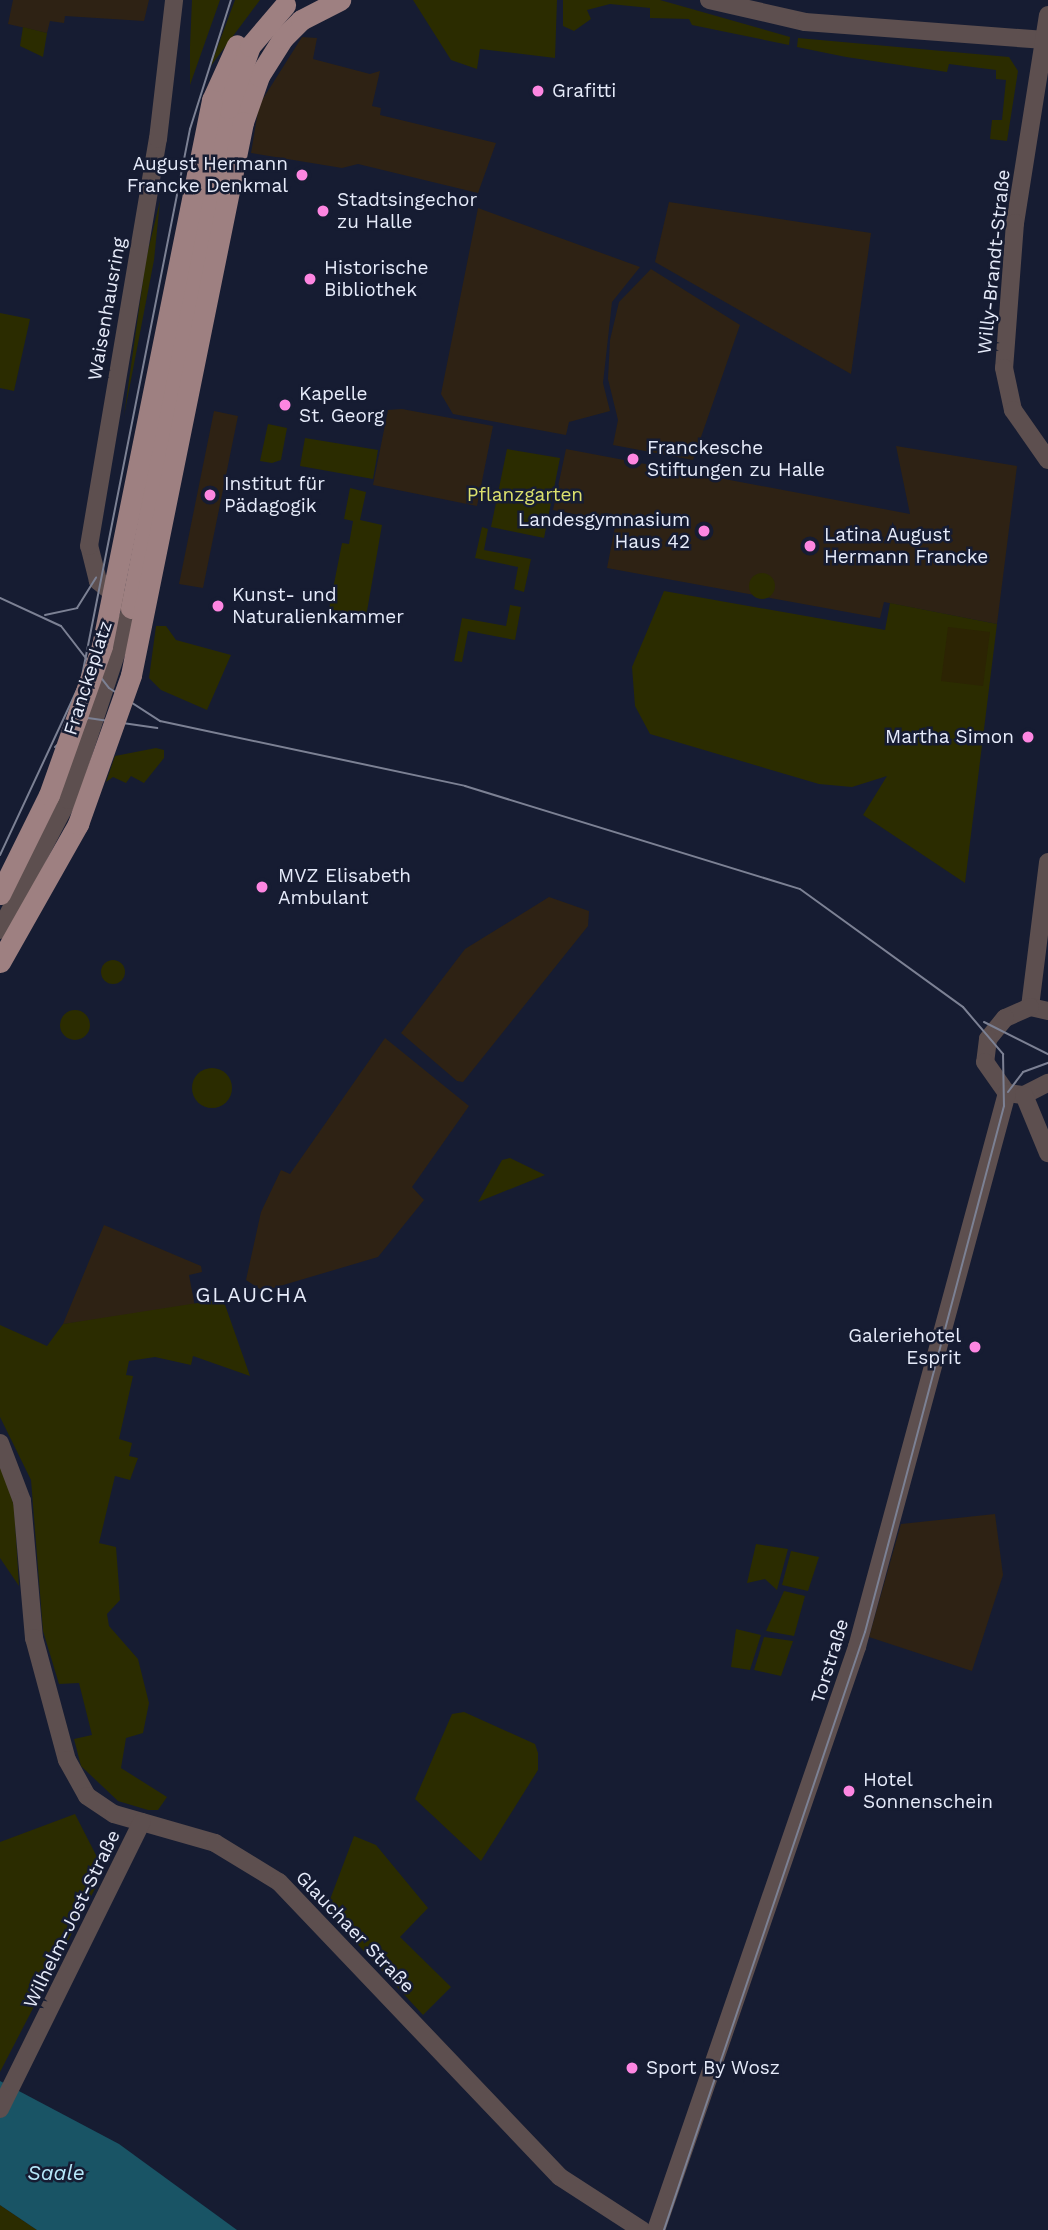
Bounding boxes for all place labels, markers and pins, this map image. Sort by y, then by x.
place label: Grafitti [552,80,616,102]
marker: Grafitti [530,83,546,99]
place label: August Hermann Francke Denkmal [127,153,288,197]
marker: August Hermann Francke Denkmal [294,167,310,183]
place label: Stadtsingechor zu Halle [337,189,477,233]
marker: Stadtsingechor zu Halle [315,203,331,219]
place label: Historische Bibliothek [324,257,429,301]
marker: Historische Bibliothek [302,271,318,287]
place label: Kapelle St. Georg [299,383,384,427]
marker: Kapelle St. Georg [277,397,293,413]
place label: Franckesche Stiftungen zu Halle [647,437,825,481]
marker: Franckesche Stiftungen zu Halle [625,451,641,467]
place label: Institut für Pädagogik [224,473,325,517]
marker: Institut für Pädagogik [202,487,218,503]
place label: Landesgymnasium Haus 42 [518,509,690,553]
marker: Landesgymnasium Haus 42 [696,523,712,539]
place label: Latina August Hermann Francke [824,524,988,568]
marker: Latina August Hermann Francke [802,538,818,554]
place label: Kunst- und Naturalienkammer [232,584,404,628]
marker: Kunst- und Naturalienkammer [210,598,226,614]
place label: Martha Simon [885,726,1014,748]
marker: Martha Simon [1020,729,1036,745]
place label: MVZ Elisabeth Ambulant [278,865,411,909]
marker: MVZ Elisabeth Ambulant [252,877,272,897]
place label: Galeriehotel Esprit [848,1325,961,1369]
marker: Galeriehotel Esprit [967,1339,983,1355]
place label: Hotel Sonnenschein [863,1769,993,1813]
marker: Hotel Sonnenschein [841,1783,857,1799]
place label: Sport By Wosz [646,2057,781,2079]
marker: Sport By Wosz [624,2060,640,2076]

